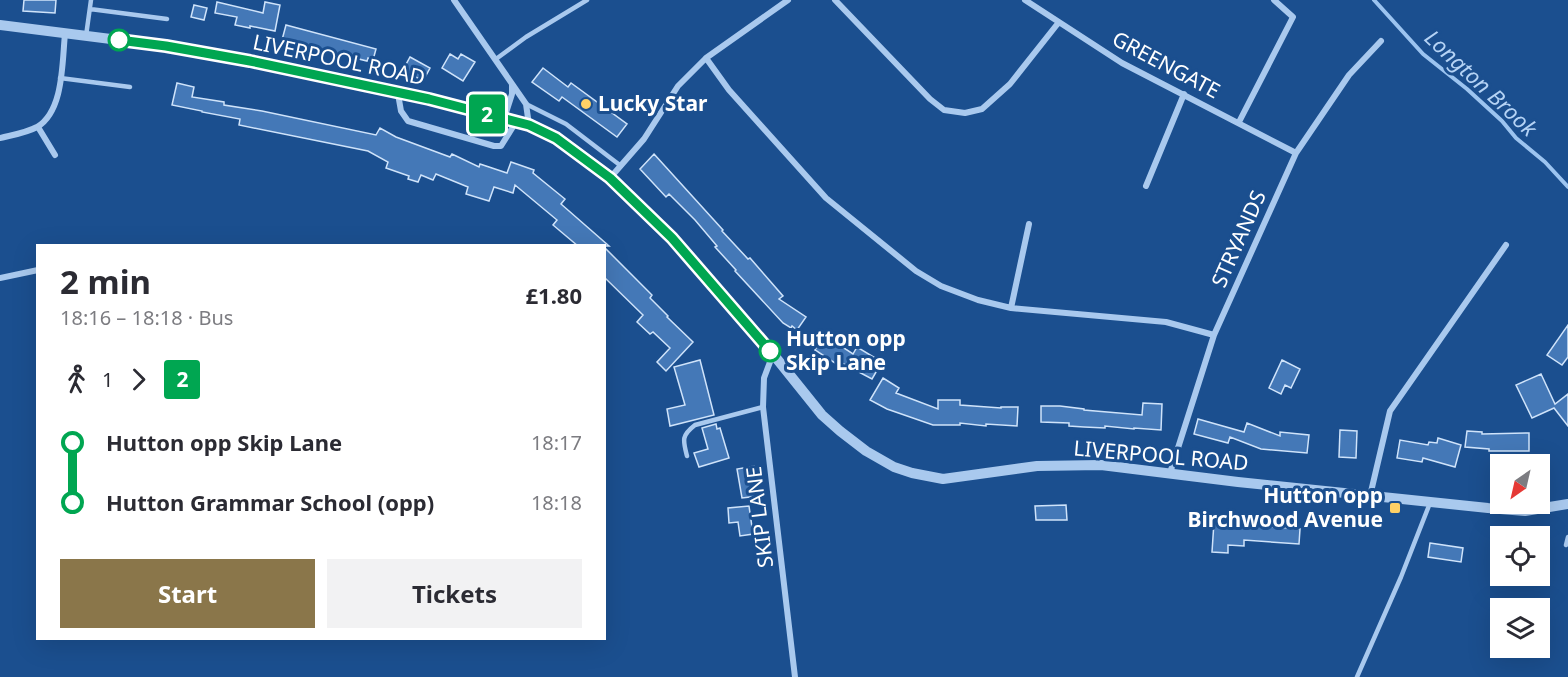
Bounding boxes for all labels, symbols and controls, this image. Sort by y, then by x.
water label: Longton Brook [1419,22,1545,143]
street label: GREENGATE [1108,24,1225,104]
street label: LIVERPOOL ROAD [251,27,428,91]
unlabelled marker [108,29,130,51]
place label: Lucky Star [598,89,708,117]
line badge: 2 [468,94,506,134]
marker: Lucky Star [579,97,593,111]
text: 2 [481,100,493,128]
street label: STRYANDS [1204,186,1272,291]
text: 2 min [60,259,151,304]
text: £1.80 [525,280,582,310]
text: 18:16 – 18:18 · Bus [60,304,233,331]
place label: Hutton opp Skip Lane [786,324,906,376]
marker: Hutton opp Skip Lane [759,340,781,362]
icon: walk [60,363,93,396]
icon: forward [122,363,155,396]
text: 2 [176,365,188,393]
text: 1 [102,366,113,393]
text: Hutton opp Skip Lane [106,427,342,457]
text: 18:17 [531,429,582,456]
street label: LIVERPOOL ROAD [1073,433,1250,477]
north arrow [1490,454,1550,514]
map controls [1490,454,1550,658]
street label: SKIP LANE [739,465,779,569]
place label: Hutton opp Birchwood Avenue [1187,481,1383,533]
text: Hutton Grammar School (opp) [106,487,434,517]
text: 18:18 [531,489,582,516]
marker: Hutton opp Birchwood Avenue [1388,501,1402,515]
button: locate [1490,526,1550,586]
button: Start [60,559,315,628]
button: Tickets [327,559,582,628]
button: layers [1490,598,1550,658]

